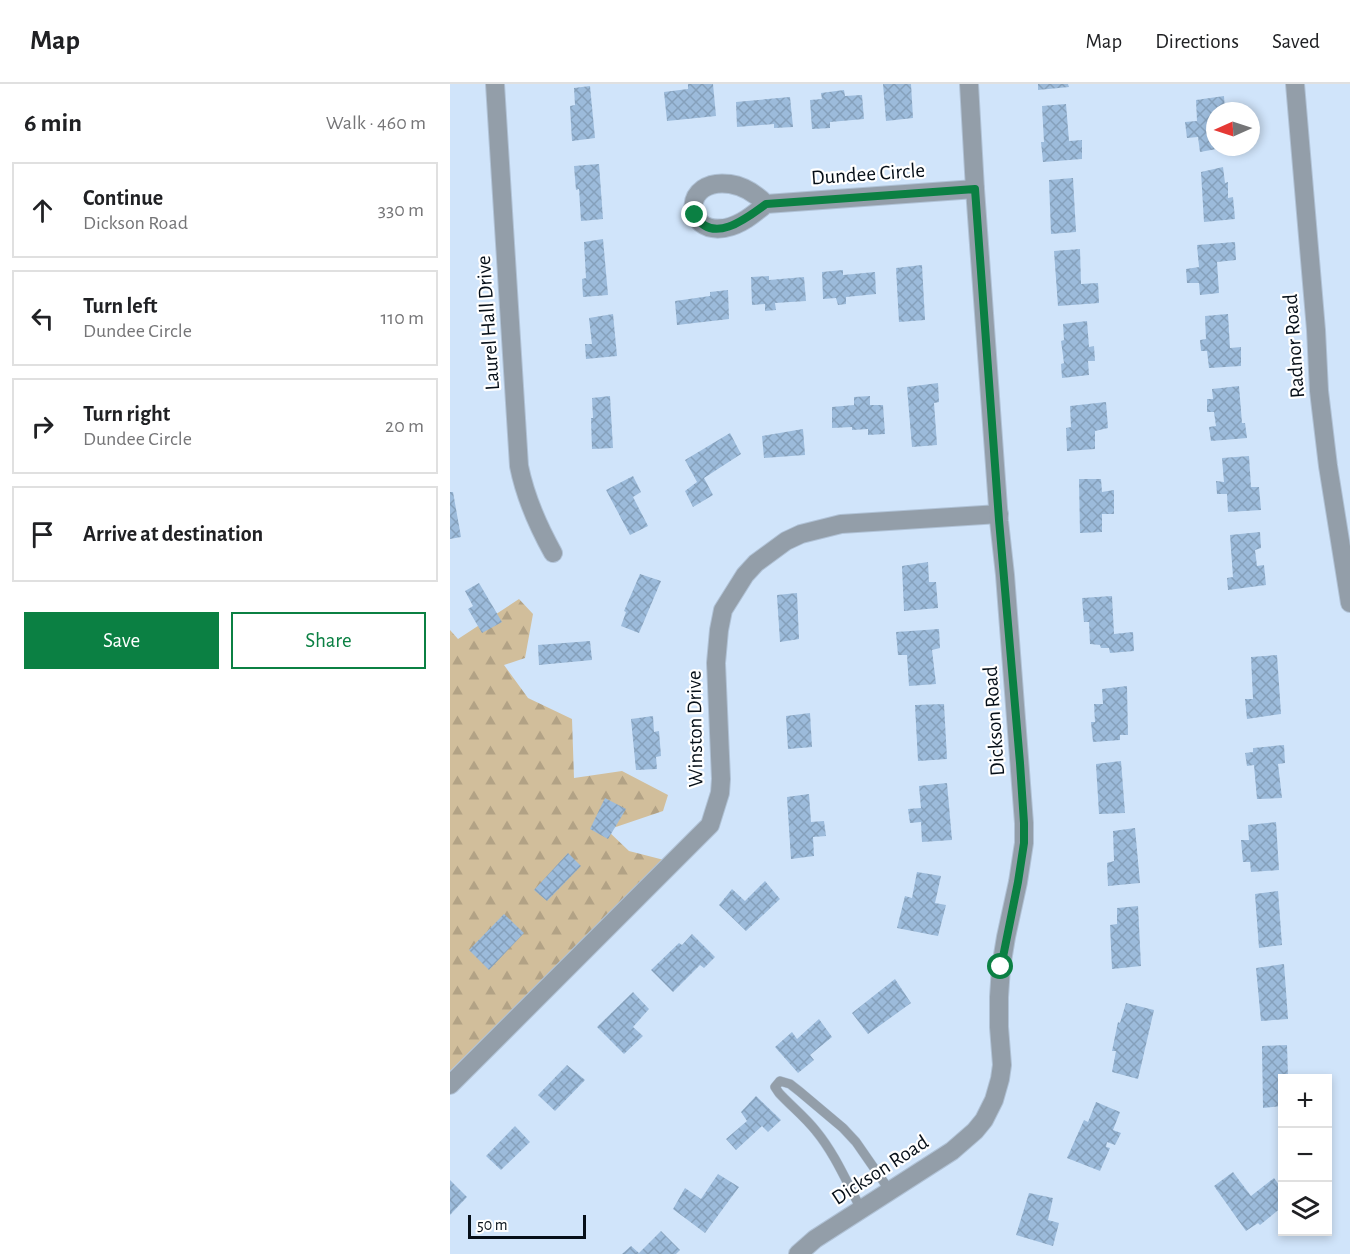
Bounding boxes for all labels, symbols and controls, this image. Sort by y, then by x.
text: Map [30,27,80,55]
text: Map [1086,31,1122,52]
text: Directions [1155,31,1239,52]
text: Saved [1272,31,1320,52]
north arrow [1206,102,1260,156]
text: 6 min [24,110,82,136]
text: Walk · 460 m [326,113,426,133]
street label: Dundee Circle [810,160,926,188]
text: Continue [83,187,163,209]
icon: ahead [26,194,59,227]
text: 330 m [378,200,424,220]
route end [681,201,707,227]
text: Dickson Road [83,213,188,233]
street label: Laurel Hall Drive [473,255,503,391]
street label: Radnor Road [1280,293,1308,399]
text: Turn left [83,295,157,317]
icon: left [26,302,59,335]
text: 110 m [380,308,424,328]
text: Dundee Circle [83,321,192,341]
text: Turn right [83,403,170,425]
icon: right [26,410,59,443]
text: 20 m [385,416,424,436]
text: Dundee Circle [83,429,192,449]
icon: arrive [26,518,59,551]
text: Arrive at destination [83,523,263,545]
button: Save [24,612,219,669]
button: Share [231,612,426,669]
street label: Dickson Road [980,665,1008,777]
street label: Winston Drive [683,670,707,788]
route start [987,953,1013,979]
map controls [1278,1074,1332,1236]
button: + [1278,1074,1332,1128]
button: − [1278,1128,1332,1182]
street label: Dickson Road [828,1131,932,1209]
button: layers [1278,1182,1332,1236]
scale bar [468,1212,586,1240]
text: 50 m [477,1217,508,1233]

